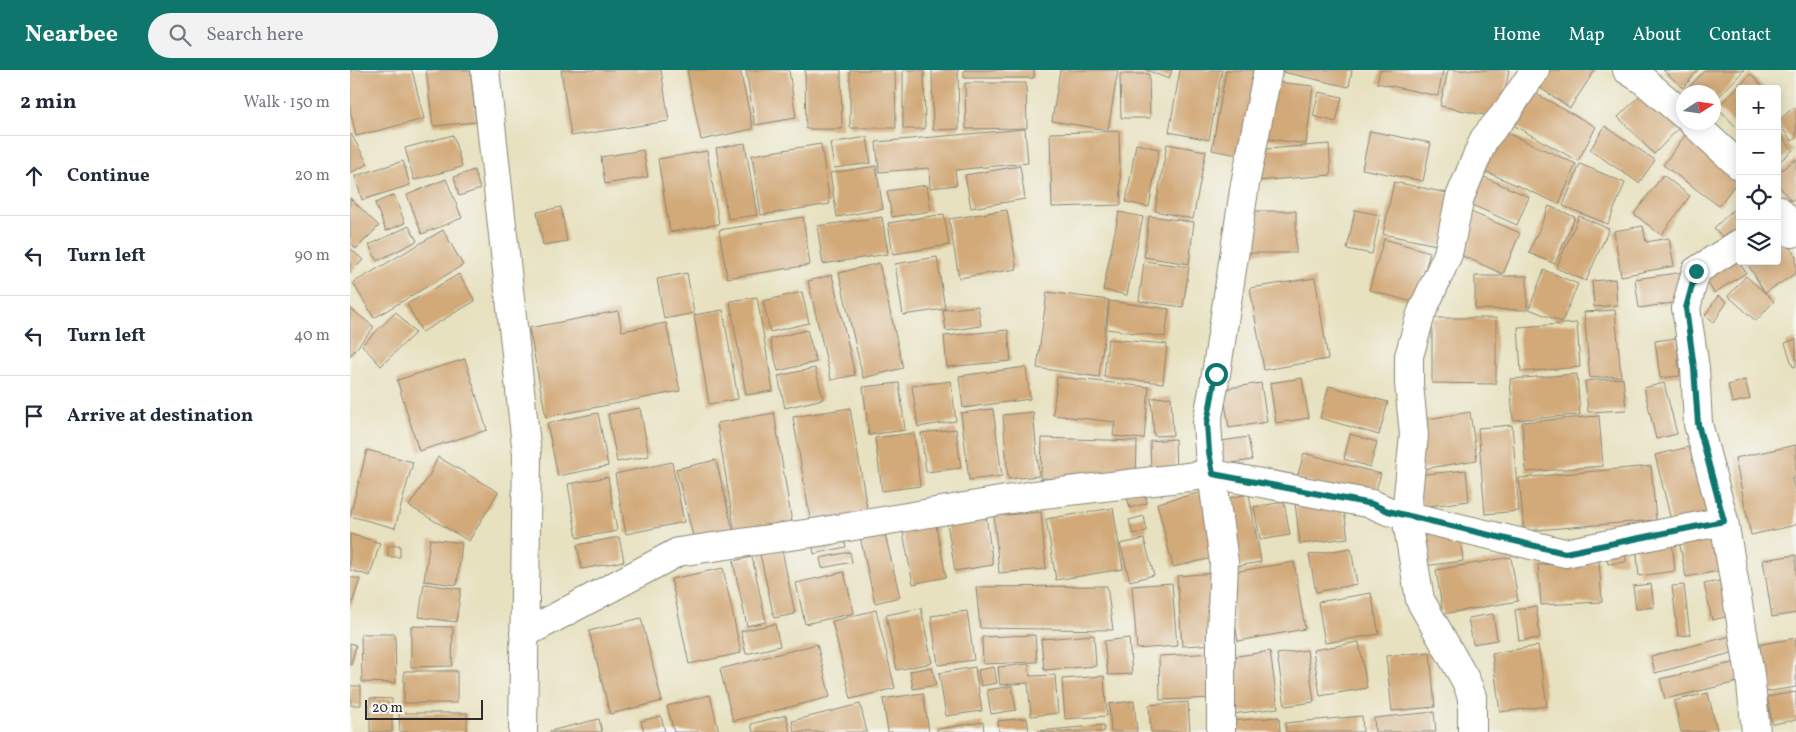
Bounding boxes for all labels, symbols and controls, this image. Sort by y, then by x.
search box [148,13,498,58]
text: Nearbee [25,18,118,52]
icon: search [166,21,194,49]
text: Search here [206,22,303,48]
text: Home [1493,23,1541,48]
text: Map [1569,23,1605,48]
text: About [1633,23,1681,48]
text: Contact [1709,23,1771,48]
north arrow [1676,85,1721,130]
map controls [1736,85,1781,265]
button: + [1736,85,1781,130]
text: 2 min [20,88,77,117]
text: Walk · 150 m [244,92,330,114]
button: − [1736,130,1781,175]
icon: ahead [20,162,48,190]
text: Continue [67,163,150,189]
text: 20 m [295,165,330,187]
button: locate [1736,175,1781,220]
button: layers [1736,220,1781,265]
icon: left [20,242,48,270]
text: Turn left [67,243,146,269]
text: 90 m [294,245,330,267]
route end [1685,260,1708,283]
icon: left [20,322,48,350]
text: Turn left [67,323,146,349]
text: 40 m [294,325,330,347]
route start [1205,363,1228,386]
icon: arrive [20,402,48,430]
text: Arrive at destination [67,403,253,429]
scale bar [365,697,482,720]
text: 20 m [372,699,403,718]

